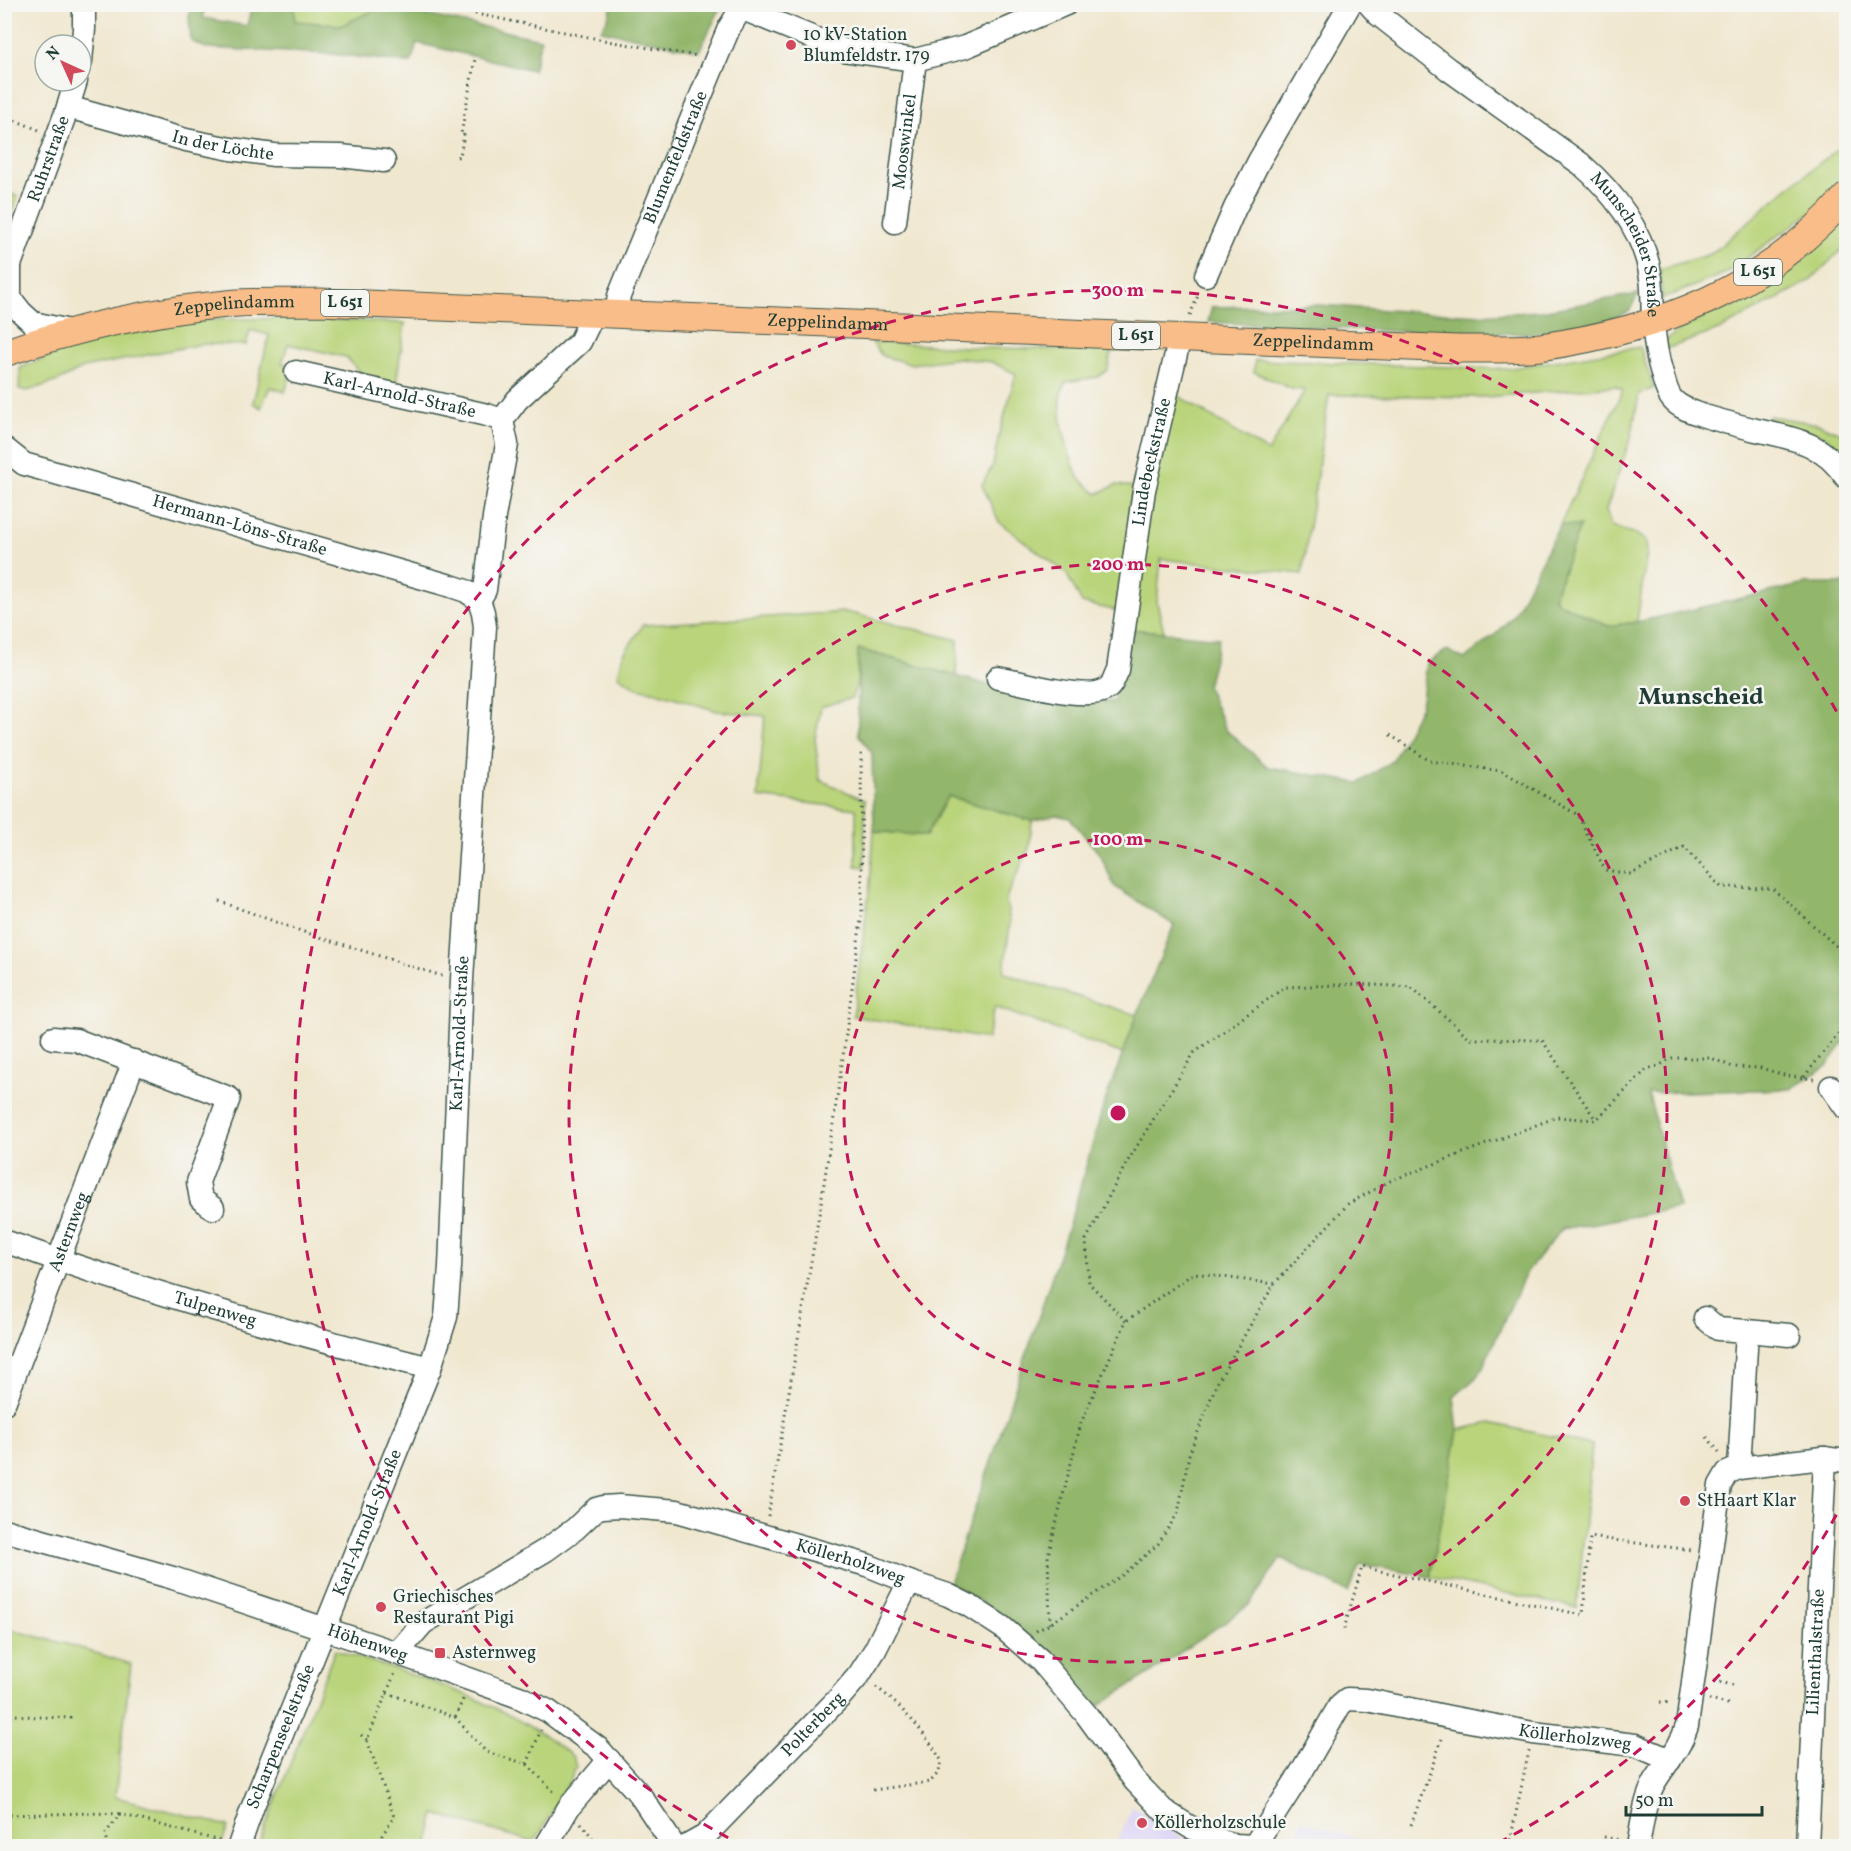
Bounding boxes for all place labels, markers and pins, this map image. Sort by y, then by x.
place label: 10 kV-Station Blumfeldstr. 179 [803,23,929,69]
marker: 10 kV-Station Blumfeldstr. 179 [784,38,798,52]
centre of rings [1108,1103,1128,1123]
place label: StHaart Klar [1697,1489,1797,1514]
marker: StHaart Klar [1678,1494,1692,1508]
place label: Griechisches Restaurant Pigi [393,1585,514,1631]
marker: Griechisches Restaurant Pigi [374,1600,388,1614]
place label: Asternweg [452,1641,536,1666]
marker: Asternweg [433,1646,447,1660]
place label: Köllerholzschule [1154,1811,1286,1836]
marker: Köllerholzschule [1135,1816,1149,1830]

